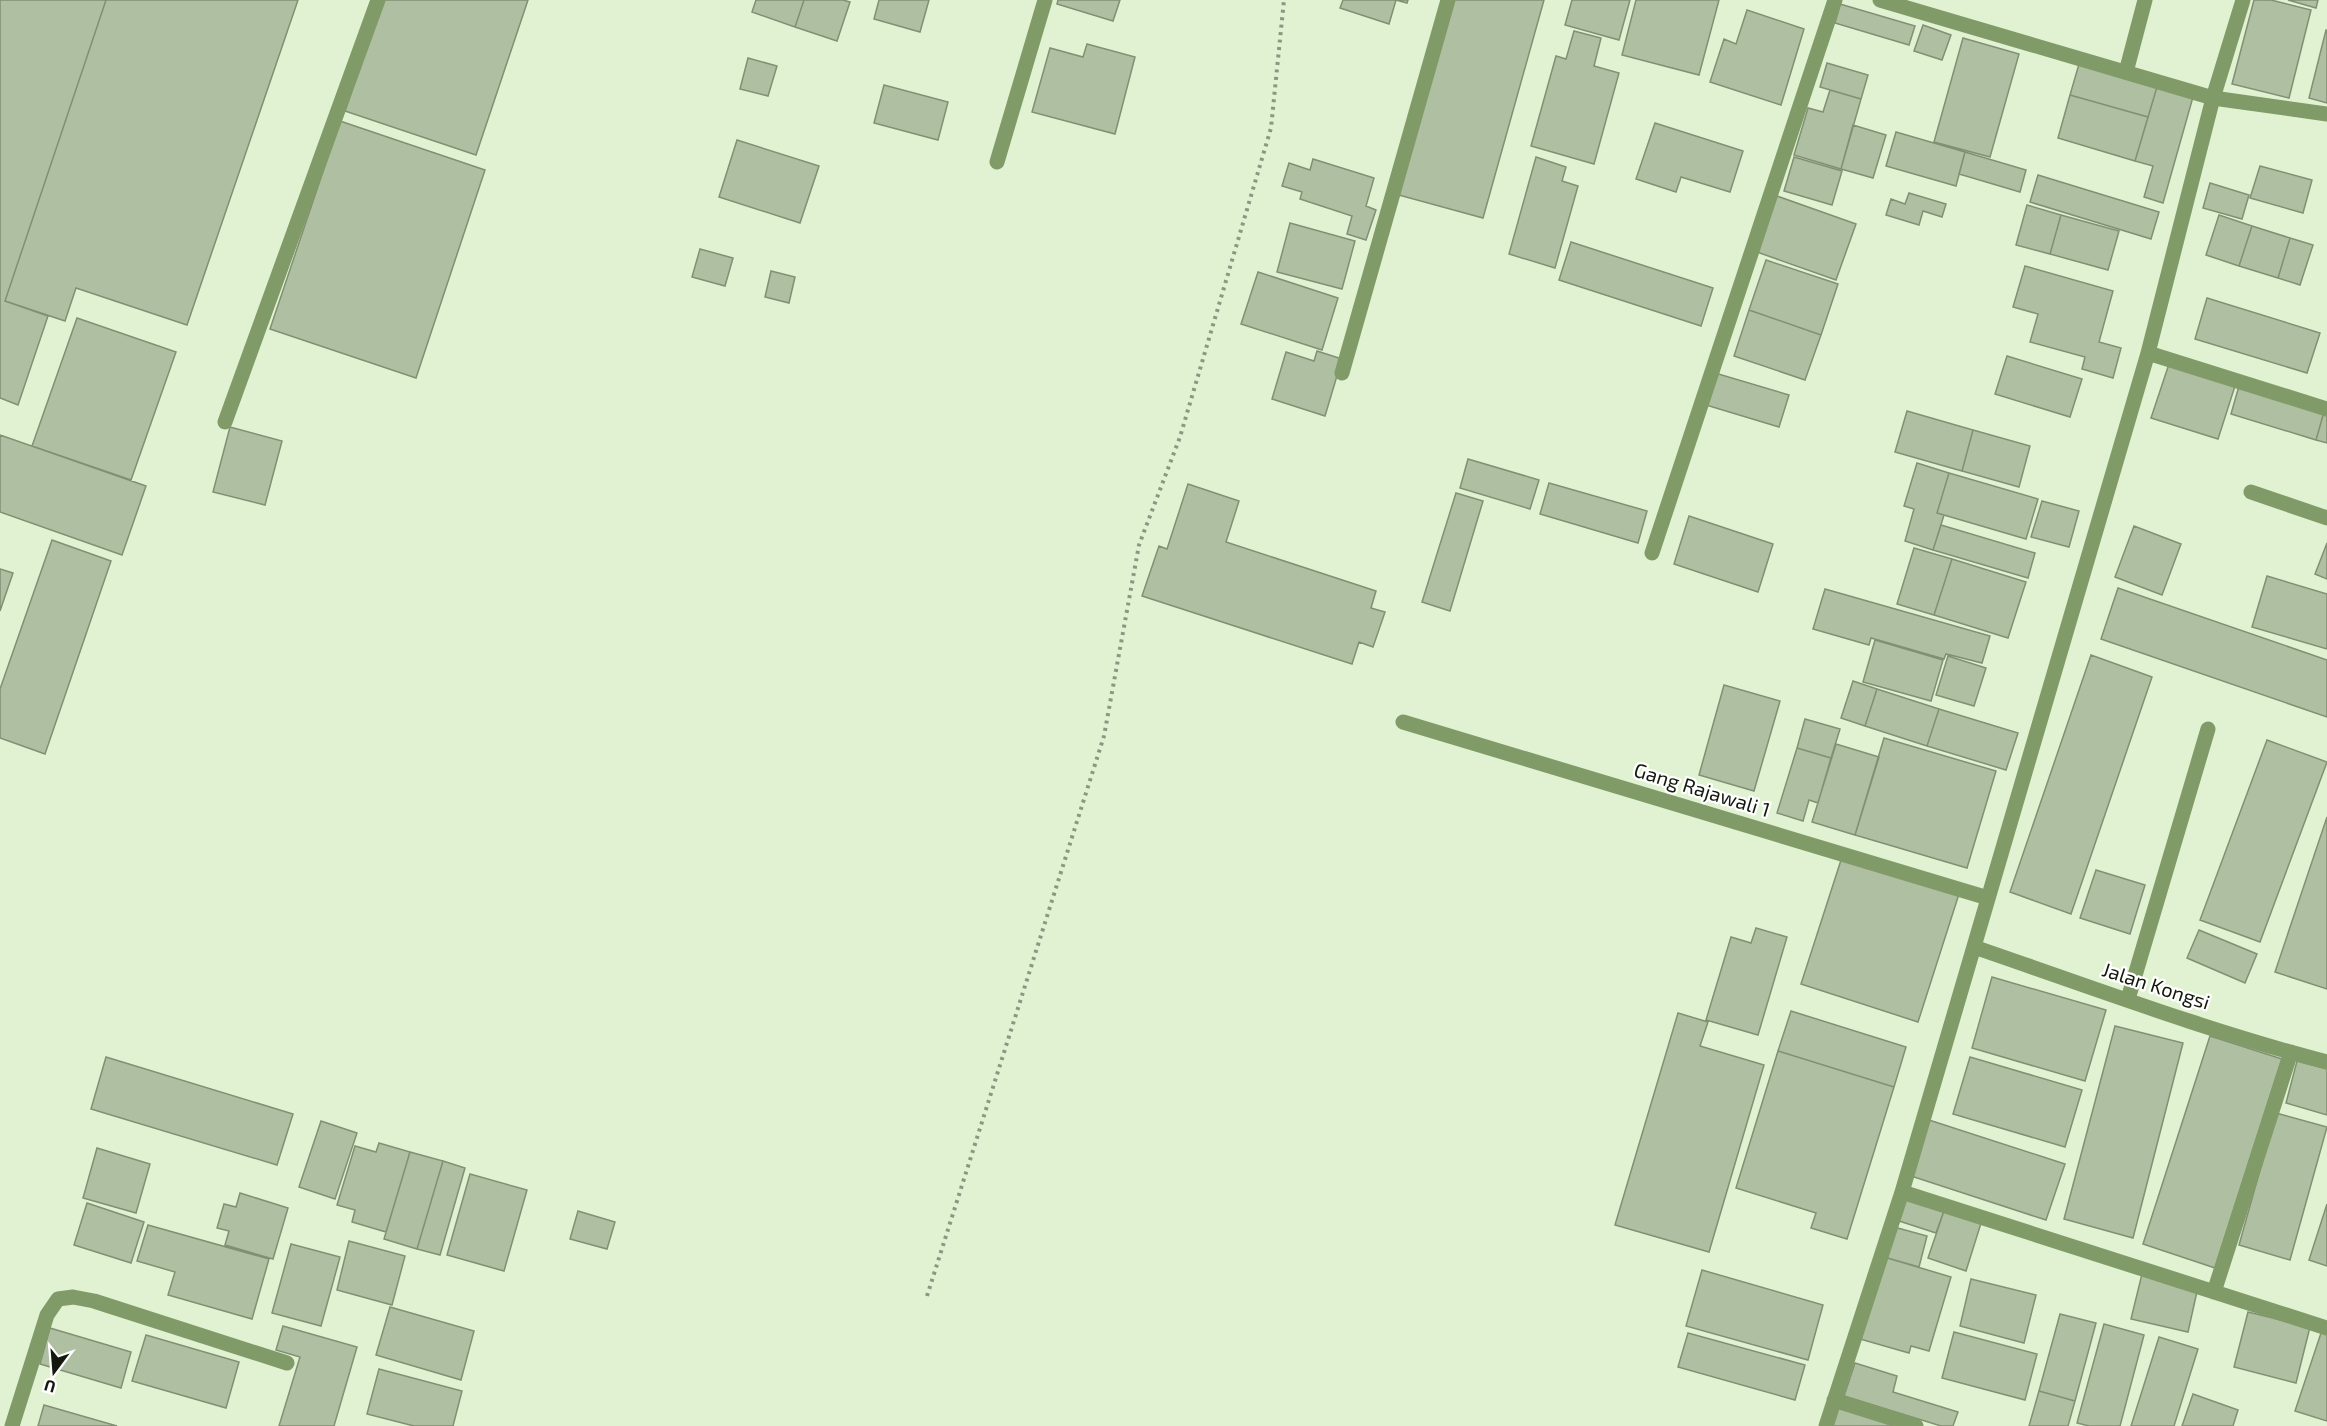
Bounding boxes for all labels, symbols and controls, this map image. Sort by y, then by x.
street label: Gang Rajawali 1 [1631,757,1773,821]
street label: Jalan Kongsi [2100,956,2213,1014]
north arrow [24,1342,84,1402]
text: U [42,1376,58,1398]

